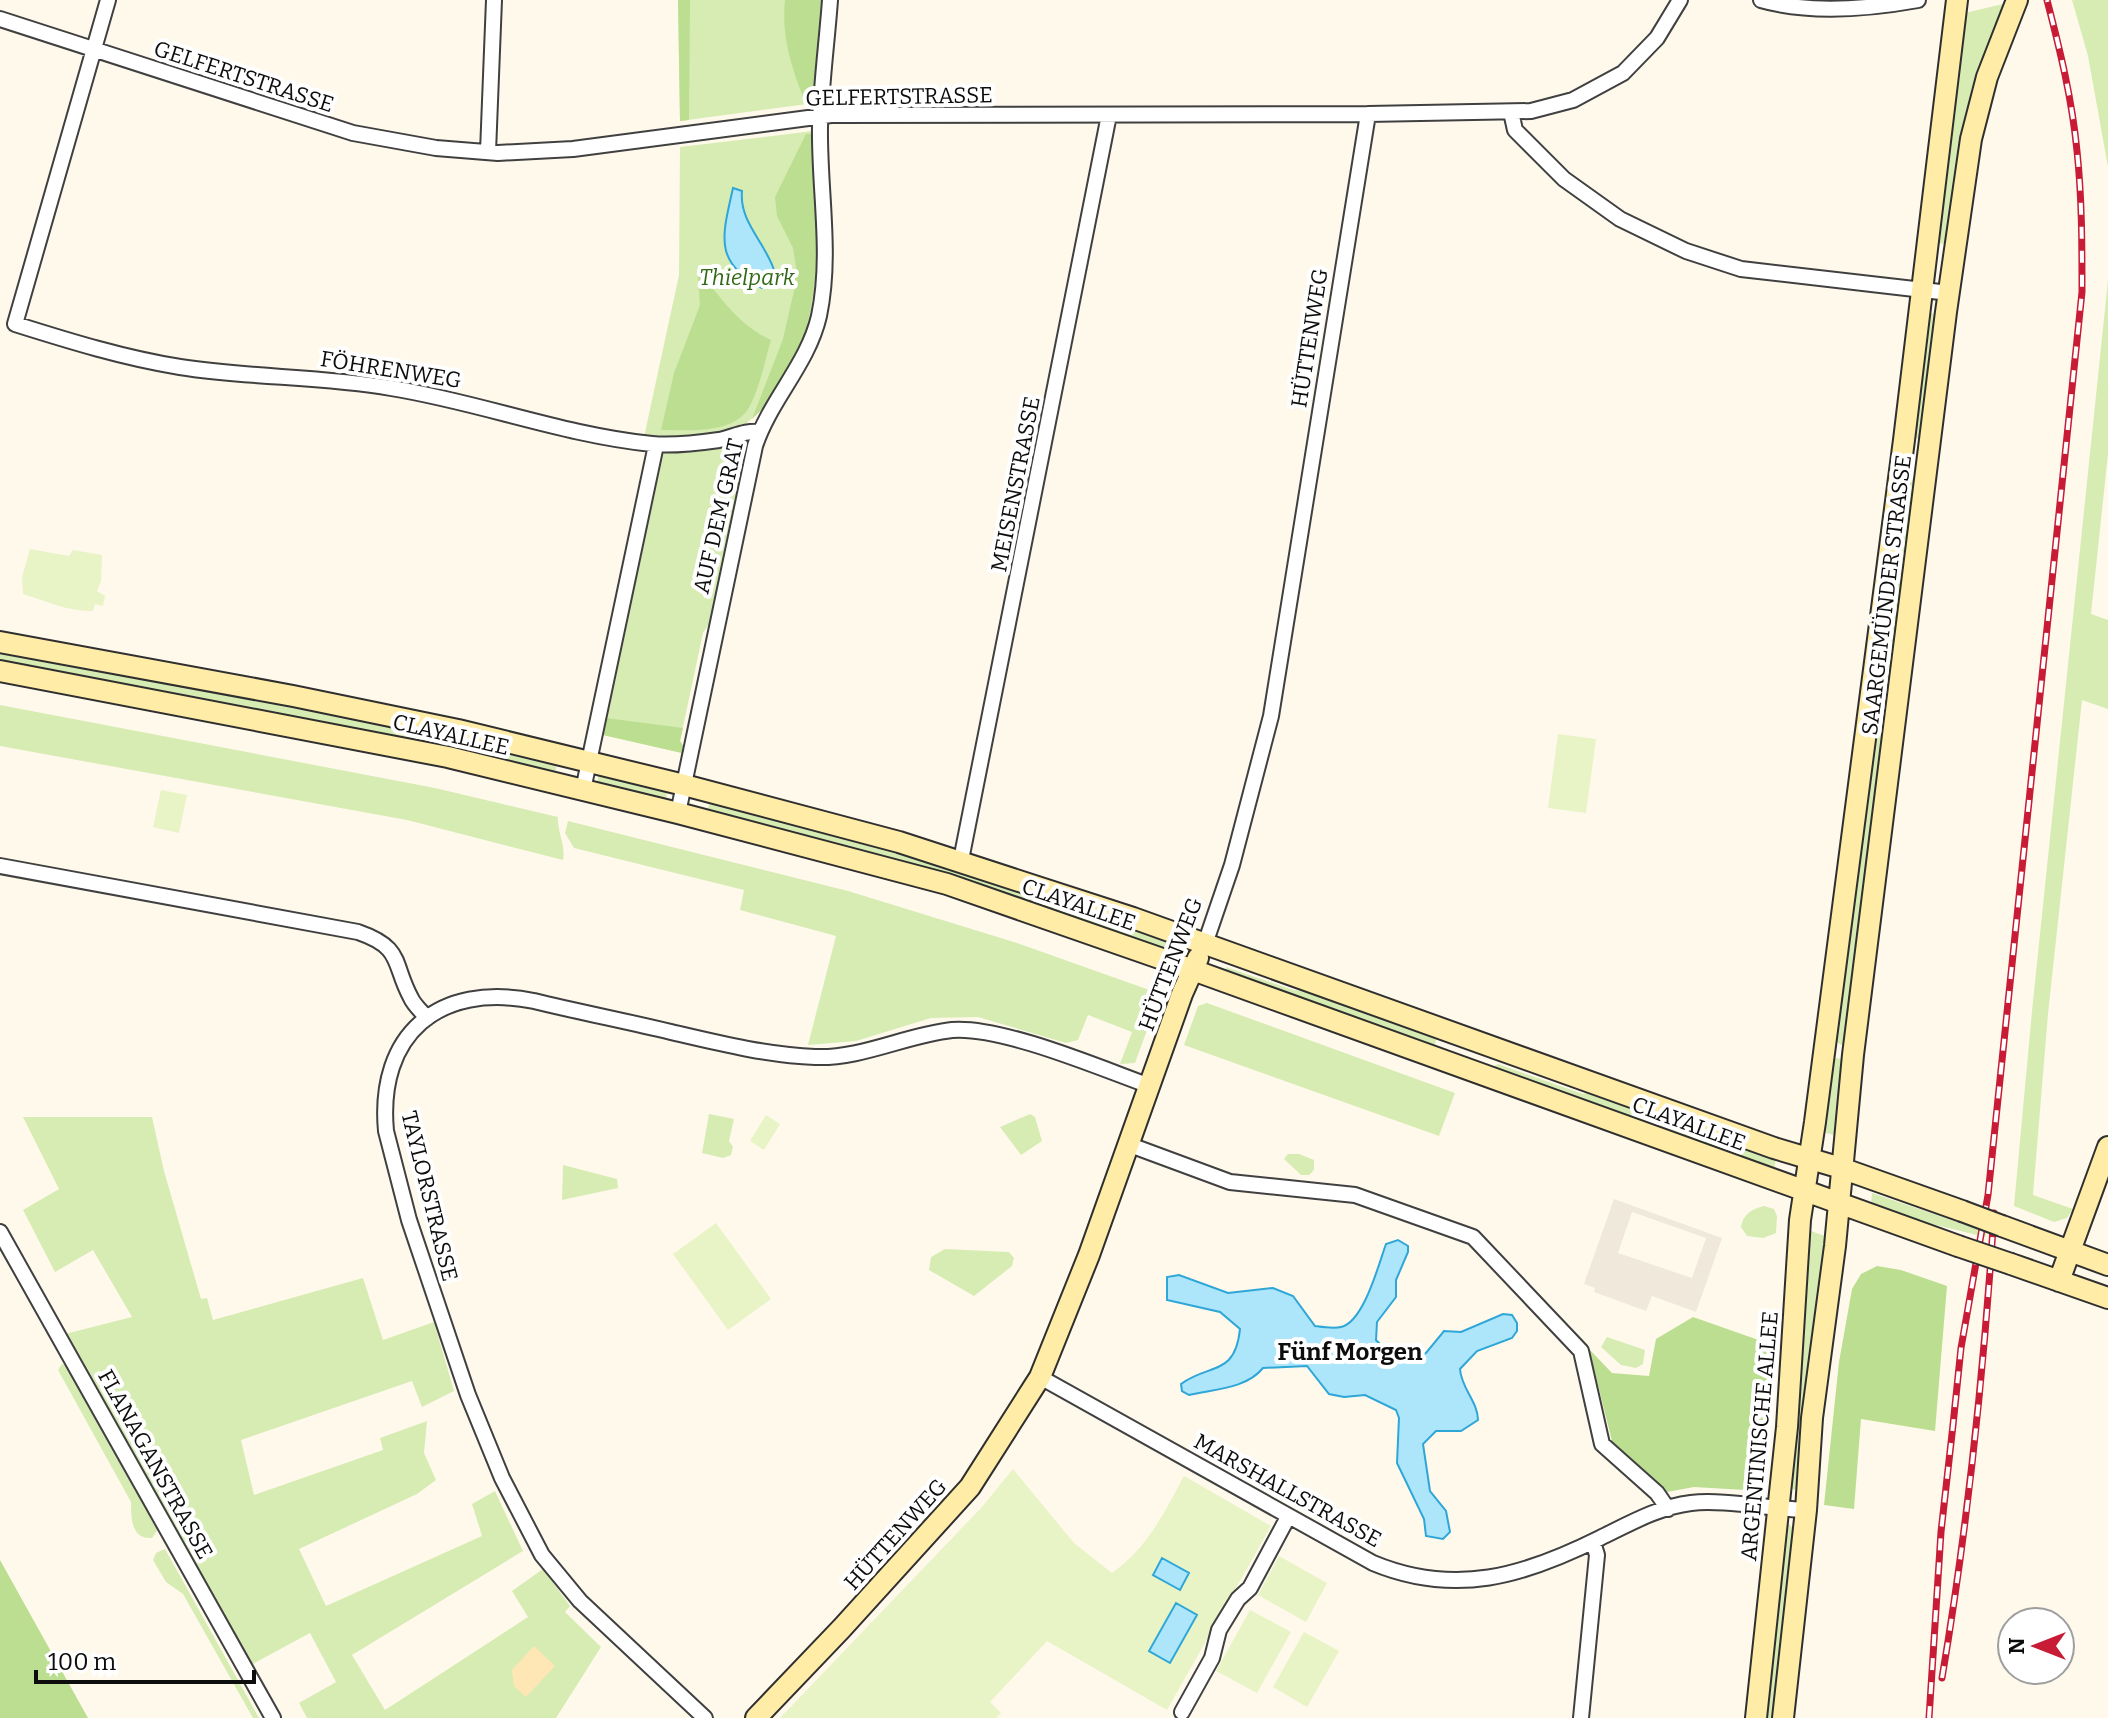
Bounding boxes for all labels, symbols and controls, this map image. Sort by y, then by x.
street label: GELFERTSTRASSE [150,35,337,118]
street label: GELFERTSTRASSE [805,81,993,112]
park label: Thielpark [699,264,796,291]
street label: HÜTTENWEG [1285,267,1334,410]
street label: FÖHRENWEG [319,345,463,394]
street label: MEISENSTRASSE [985,394,1046,574]
street label: AUF DEM GRAT [688,436,749,596]
street label: SAARGEMÜNDER STRASSE [1856,453,1917,737]
street label: CLAYALLEE [390,708,512,761]
street label: CLAYALLEE [1018,872,1139,937]
street label: HÜTTENWEG [1133,894,1208,1035]
street label: CLAYALLEE [1628,1091,1749,1156]
street label: TAYLORSTRASSE [395,1108,464,1284]
street label: ARGENTINISCHE ALLEE [1735,1310,1784,1562]
district label: Fünf Morgen [1278,1338,1423,1366]
street label: FLANAGANSTRASSE [92,1365,219,1564]
street label: MARSHALLSTRASSE [1189,1428,1386,1553]
street label: HÜTTENWEG [838,1473,952,1596]
north arrow [1996,1606,2076,1686]
scale bar [36,1634,254,1684]
text: N [2003,1637,2030,1654]
text: 100 m [48,1648,116,1676]

